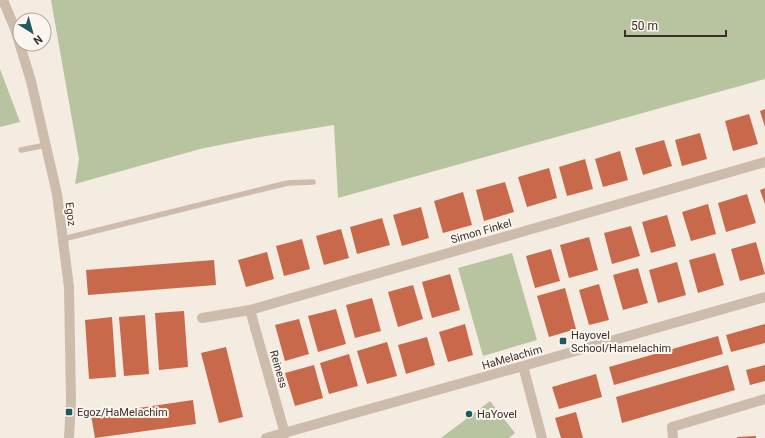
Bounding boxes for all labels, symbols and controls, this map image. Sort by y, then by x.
north arrow [12,12,52,52]
scale bar [625,12,726,38]
text: 50 m [631,19,658,33]
text: N [31,32,45,47]
street label: Egoz [63,201,78,227]
street label: Simon Finkel [449,217,513,246]
place label: Hayovel School/Hamelachim [571,329,671,355]
marker: Hayovel School/Hamelachim [558,336,568,346]
street label: HaMelachim [481,343,544,372]
street label: Reiness [267,349,290,390]
place label: Egoz/HaMelachim [77,406,168,419]
marker: Egoz/HaMelachim [64,407,74,417]
place label: HaYovel [477,408,517,421]
marker: HaYovel [464,409,474,419]

